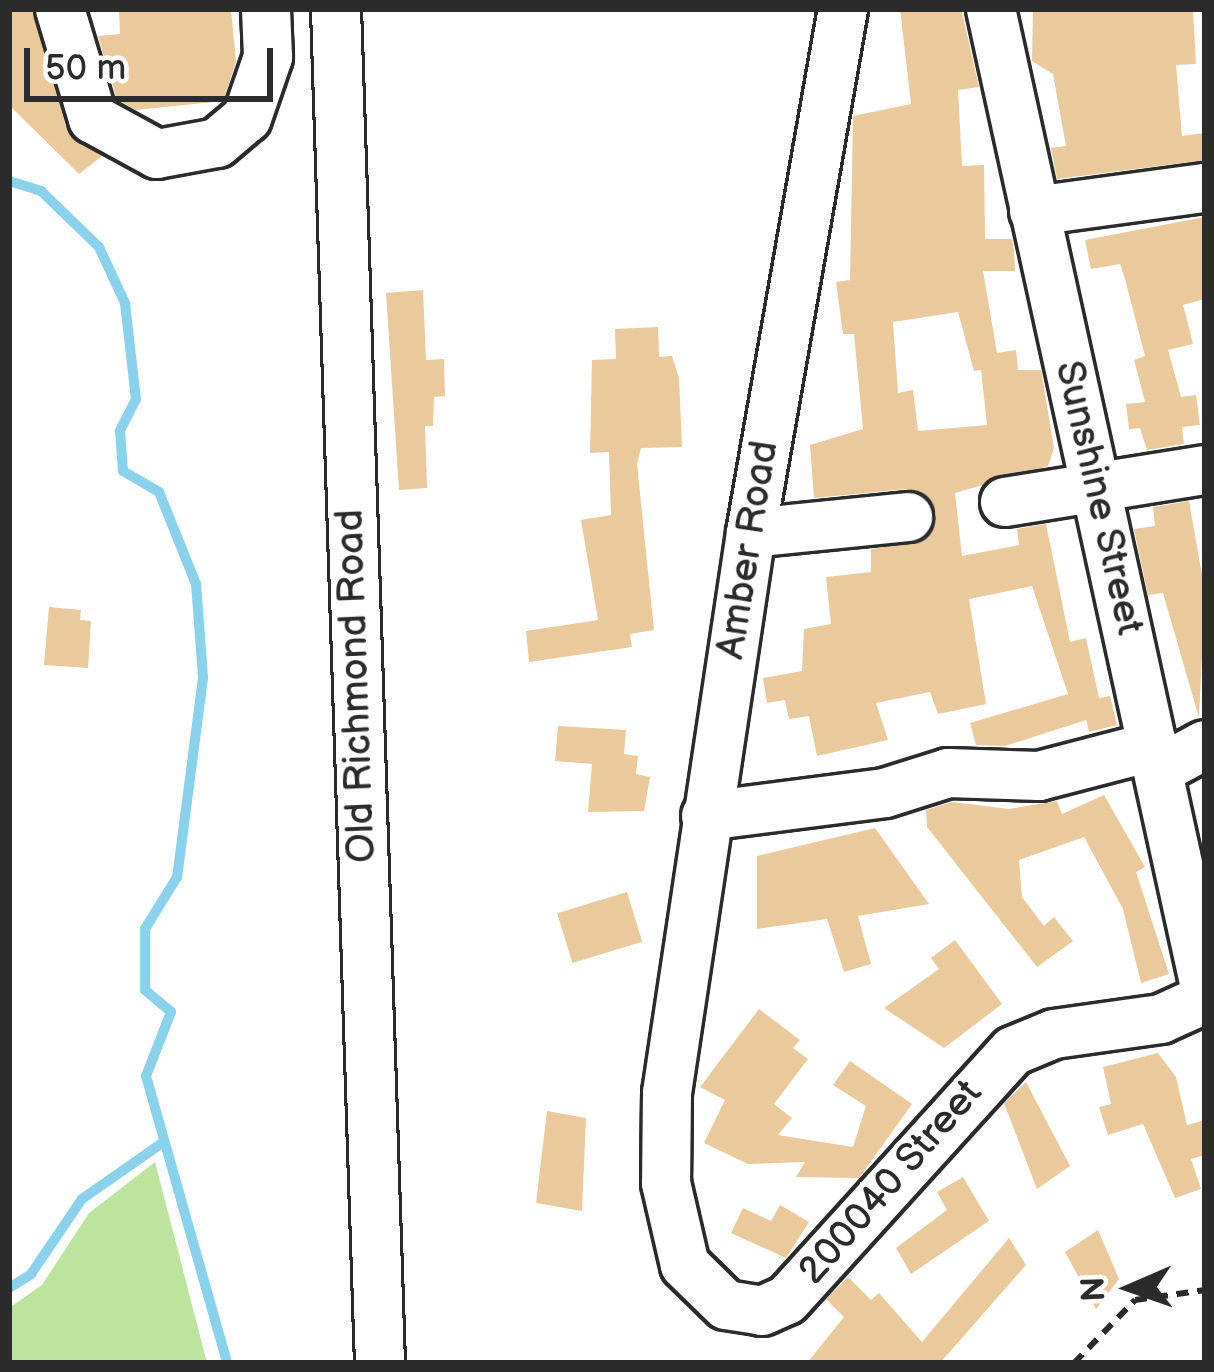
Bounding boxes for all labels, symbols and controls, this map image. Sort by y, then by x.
scale bar [30,24,279,98]
text: 50 m [45,47,126,90]
street label: Sunshine Street [1044,356,1152,640]
street label: Amber Road [709,437,789,663]
street label: Old Richmond Road [327,508,387,864]
street label: 200040 Street [789,1071,993,1295]
north arrow [1070,1228,1190,1348]
text: N [1074,1276,1114,1302]

